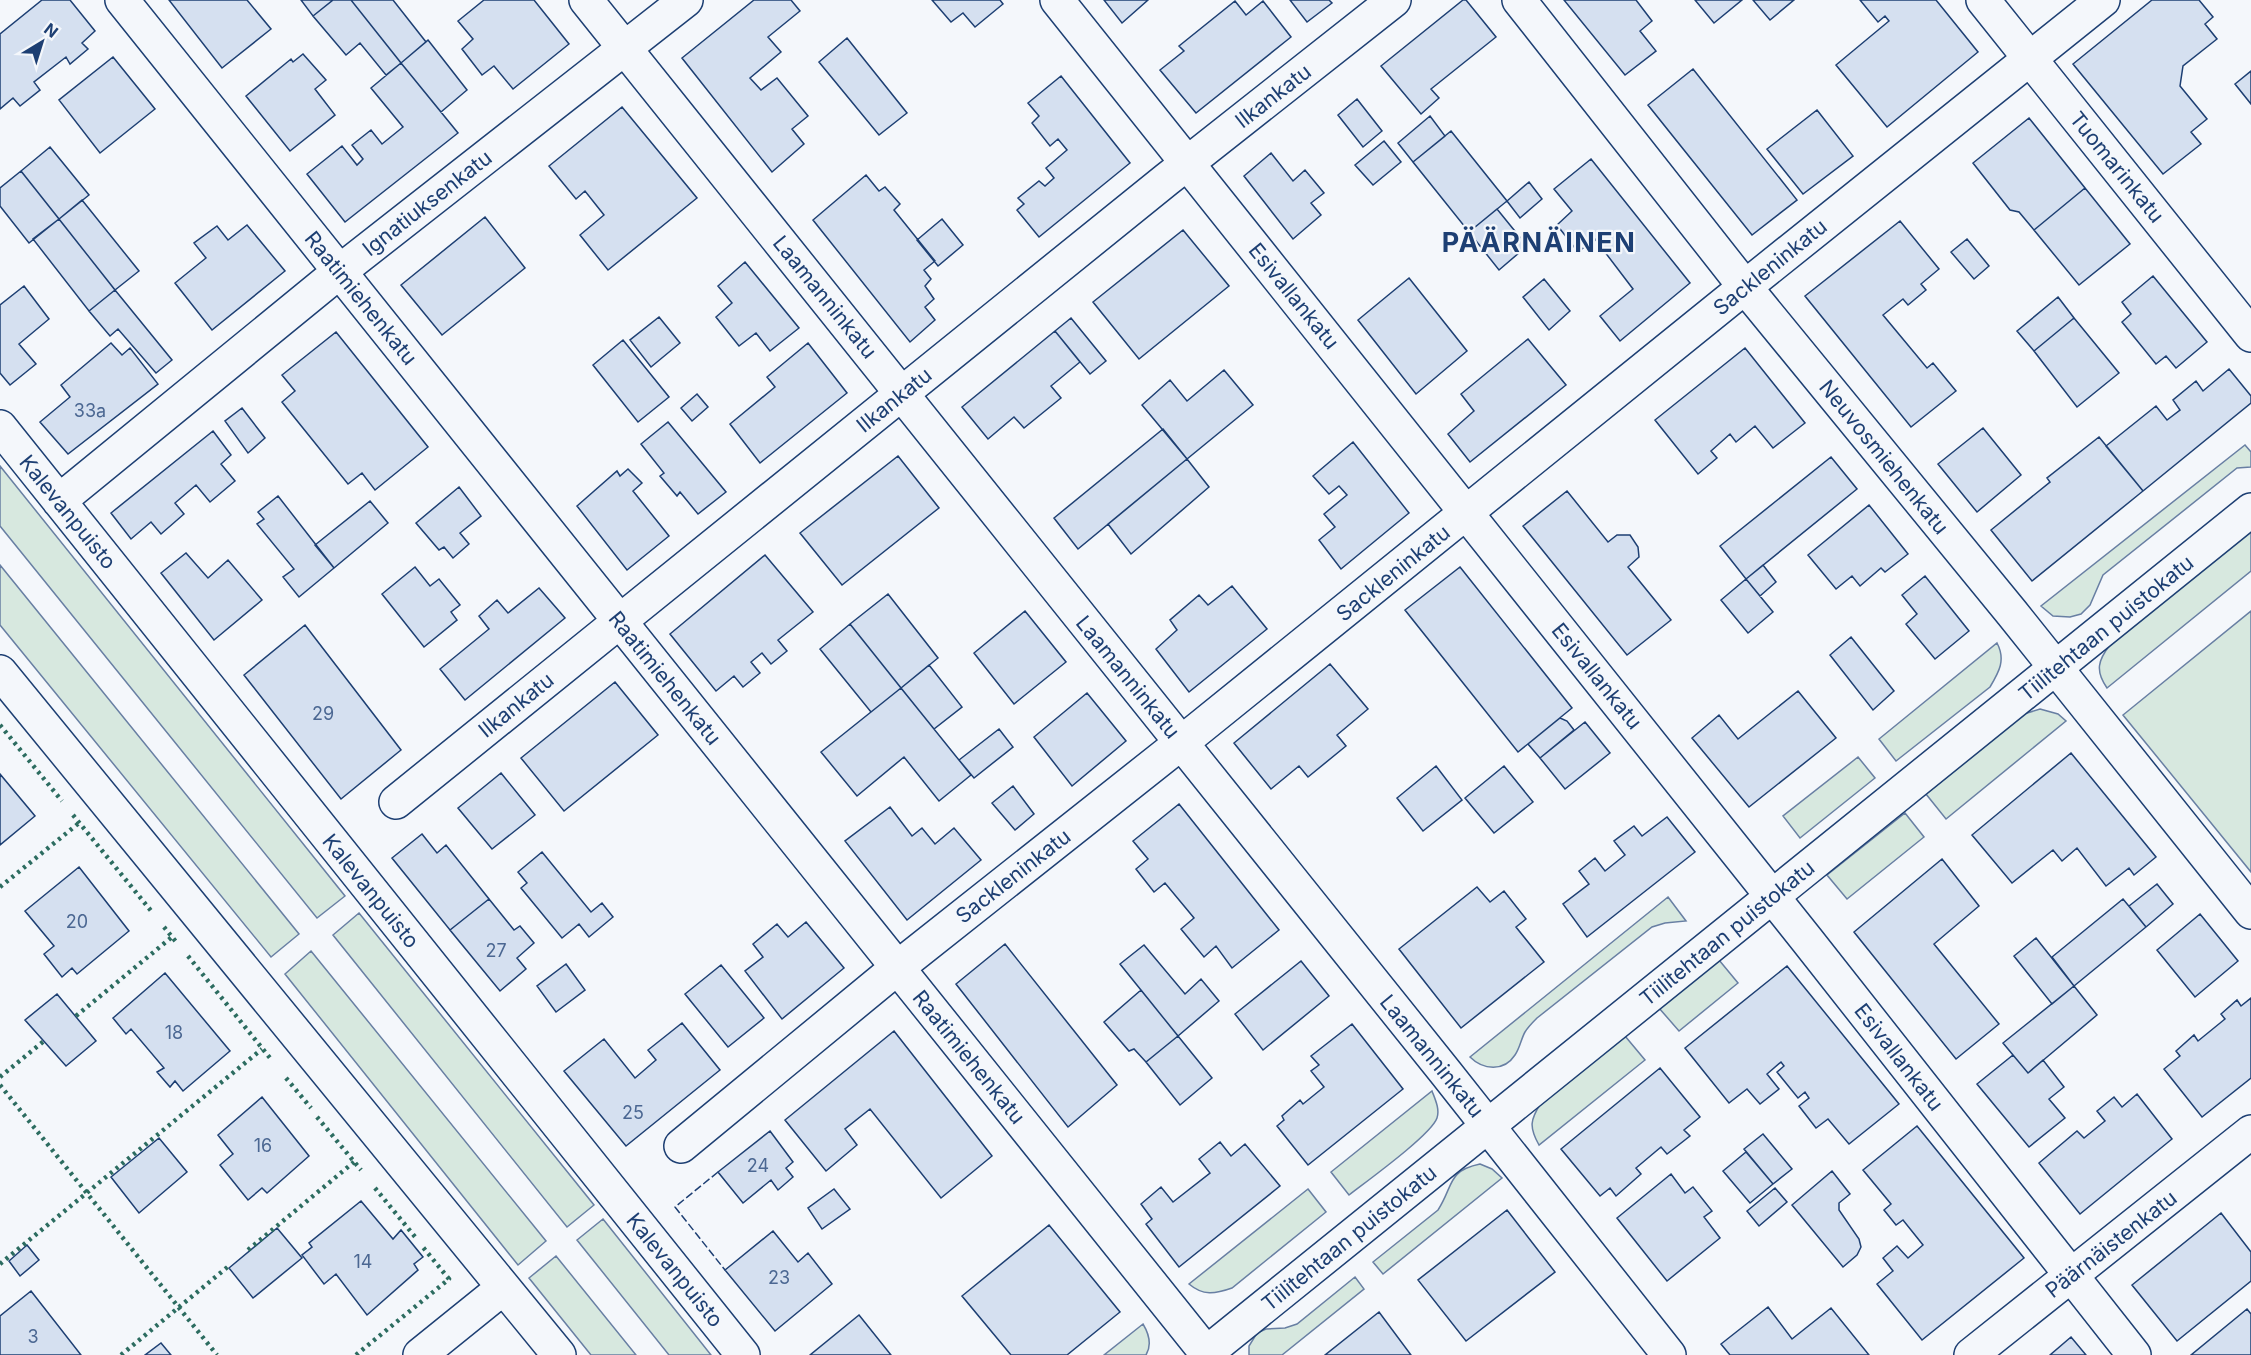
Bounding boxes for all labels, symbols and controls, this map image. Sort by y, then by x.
north arrow [12,12,72,72]
text: N [40,19,62,42]
street label: Ilkankatu [1230,59,1316,133]
street label: Tuomarinkatu [2065,106,2169,228]
street label: Ignatiuksenkatu [357,145,497,261]
street label: Sackleninkatu [1708,214,1832,320]
street label: Raatimiehenkatu [300,226,422,370]
district label: PÄÄRNÄINEN [1442,226,1636,259]
street label: Laamanninkatu [768,231,882,363]
street label: Esivallankatu [1244,238,1344,354]
street label: Ilkankatu [852,362,936,438]
street label: Neuvosmiehenkatu [1814,375,1954,539]
house number: 33a [74,400,106,421]
street label: Kalevanpuisto [14,450,122,574]
street label: Sackleninkatu [1331,520,1455,626]
street label: Tiilitehtaan puistokatu [2014,550,2198,706]
street label: Raatimiehenkatu [604,606,726,750]
street label: Laamanninkatu [1071,611,1185,743]
street label: Esivallankatu [1547,618,1647,734]
street label: Ilkankatu [474,667,558,743]
house number: 29 [312,703,334,724]
street label: Sackleninkatu [951,823,1075,929]
street label: Kalevanpuisto [317,829,425,953]
street label: Tiilitehtaan puistokatu [1635,855,1819,1011]
house number: 20 [66,911,88,932]
house number: 27 [485,940,507,961]
street label: Raatimiehenkatu [908,985,1030,1129]
street label: Laamanninkatu [1375,990,1489,1122]
street label: Esivallankatu [1849,998,1949,1116]
house number: 18 [165,1022,183,1043]
house number: 25 [622,1102,644,1123]
house number: 16 [254,1135,272,1156]
house number: 24 [747,1155,769,1176]
street label: Tiilitehtaan puistokatu [1257,1160,1441,1316]
street label: Päärnäistenkatu [2040,1185,2182,1303]
street label: Kalevanpuisto [621,1208,729,1332]
house number: 14 [354,1251,372,1272]
house number: 23 [768,1267,790,1288]
house number: 3 [27,1326,39,1347]

